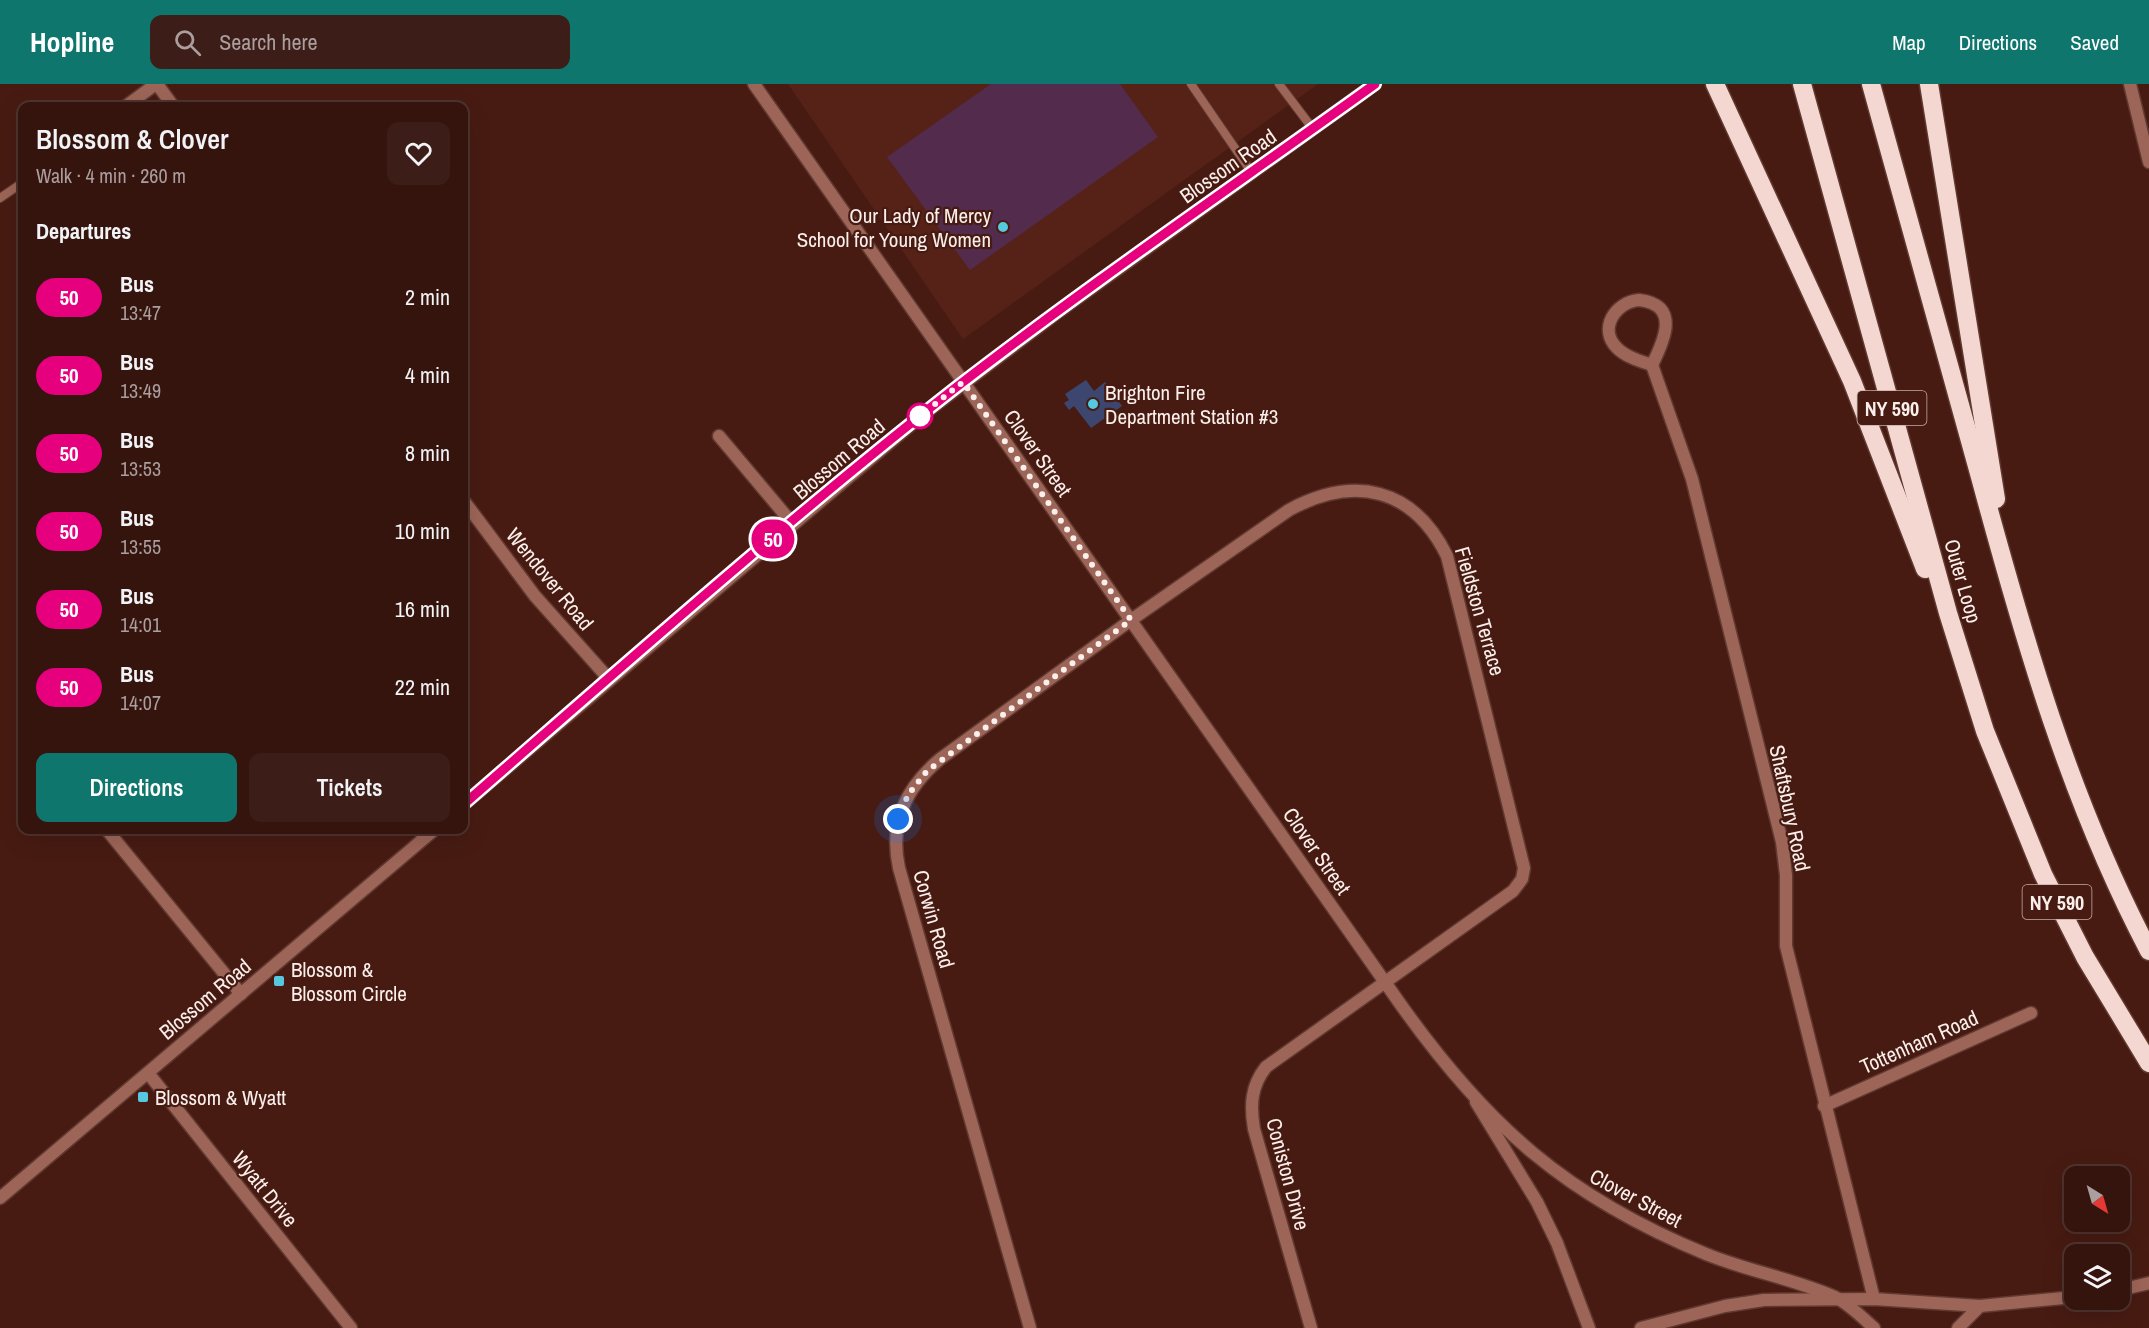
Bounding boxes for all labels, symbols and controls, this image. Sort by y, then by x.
search box [150,15,570,69]
text: Hopline [30,23,114,61]
icon: search [171,26,204,59]
text: Search here [219,27,317,57]
text: Map [1892,28,1926,57]
text: Directions [1959,28,2037,57]
text: Saved [2070,28,2119,57]
text: Blossom & Clover [36,120,229,158]
button: heart [387,122,450,185]
street label: Blossom Road [1174,122,1282,210]
text: Walk · 4 min · 260 m [36,162,186,189]
place label: Our Lady of Mercy School for Young Women [797,201,991,254]
text: Departures [36,216,131,246]
marker: Our Lady of Mercy School for Young Women [996,220,1010,234]
text: Bus [120,269,154,299]
text: 2 min [405,282,450,312]
text: 50 [59,283,79,312]
text: 13:47 [120,299,161,326]
text: Bus [120,347,154,377]
text: 4 min [405,360,450,390]
text: 50 [59,361,79,390]
text: 13:49 [120,377,161,404]
place label: Brighton Fire Department Station #3 [1105,378,1278,431]
road number: NY 590 [1858,391,1926,425]
marker: Brighton Fire Department Station #3 [1086,397,1100,411]
unlabelled marker [907,403,933,429]
street label: Clover Street [997,404,1079,503]
street label: Blossom Road [787,412,891,506]
text: Bus [120,425,154,455]
text: 8 min [405,438,450,468]
text: 50 [59,439,79,468]
text: 13:53 [120,455,161,482]
text: Bus [120,503,154,533]
text: 10 min [395,516,450,546]
text: 50 [59,517,79,546]
line badge: 50 [746,520,800,558]
street label: Wendover Road [500,522,600,636]
text: 50 [763,525,783,554]
text: 13:55 [120,533,161,560]
street label: Outer Loop [1937,536,1989,626]
street label: Fieldston Terrace [1448,543,1512,679]
text: Bus [120,581,154,611]
text: 16 min [395,594,450,624]
text: 50 [59,595,79,624]
text: 14:01 [120,611,161,638]
text: Bus [120,659,154,689]
text: 22 min [395,672,450,702]
text: 50 [59,673,79,702]
text: 14:07 [120,689,161,716]
street label: Shaftsbury Road [1762,742,1818,874]
button: Directions [36,753,237,822]
button: Tickets [249,753,450,822]
street label: Clover Street [1276,802,1358,901]
your location [883,804,913,834]
street label: Corwin Road [906,867,962,971]
road number: NY 590 [2022,885,2092,919]
street label: Blossom Road [153,952,257,1046]
place label: Blossom & Blossom Circle [291,955,407,1008]
marker: Blossom & Blossom Circle [272,974,286,988]
street label: Tottenham Road [1855,1003,1983,1081]
place label: Blossom & Wyatt [155,1083,286,1112]
marker: Blossom & Wyatt [136,1090,150,1104]
street label: Coniston Drive [1259,1115,1317,1233]
street label: Wyatt Drive [225,1145,305,1233]
street label: Clover Street [1585,1162,1687,1234]
north arrow [2064,1166,2130,1232]
map controls [2064,1166,2130,1310]
button: layers [2064,1244,2130,1310]

